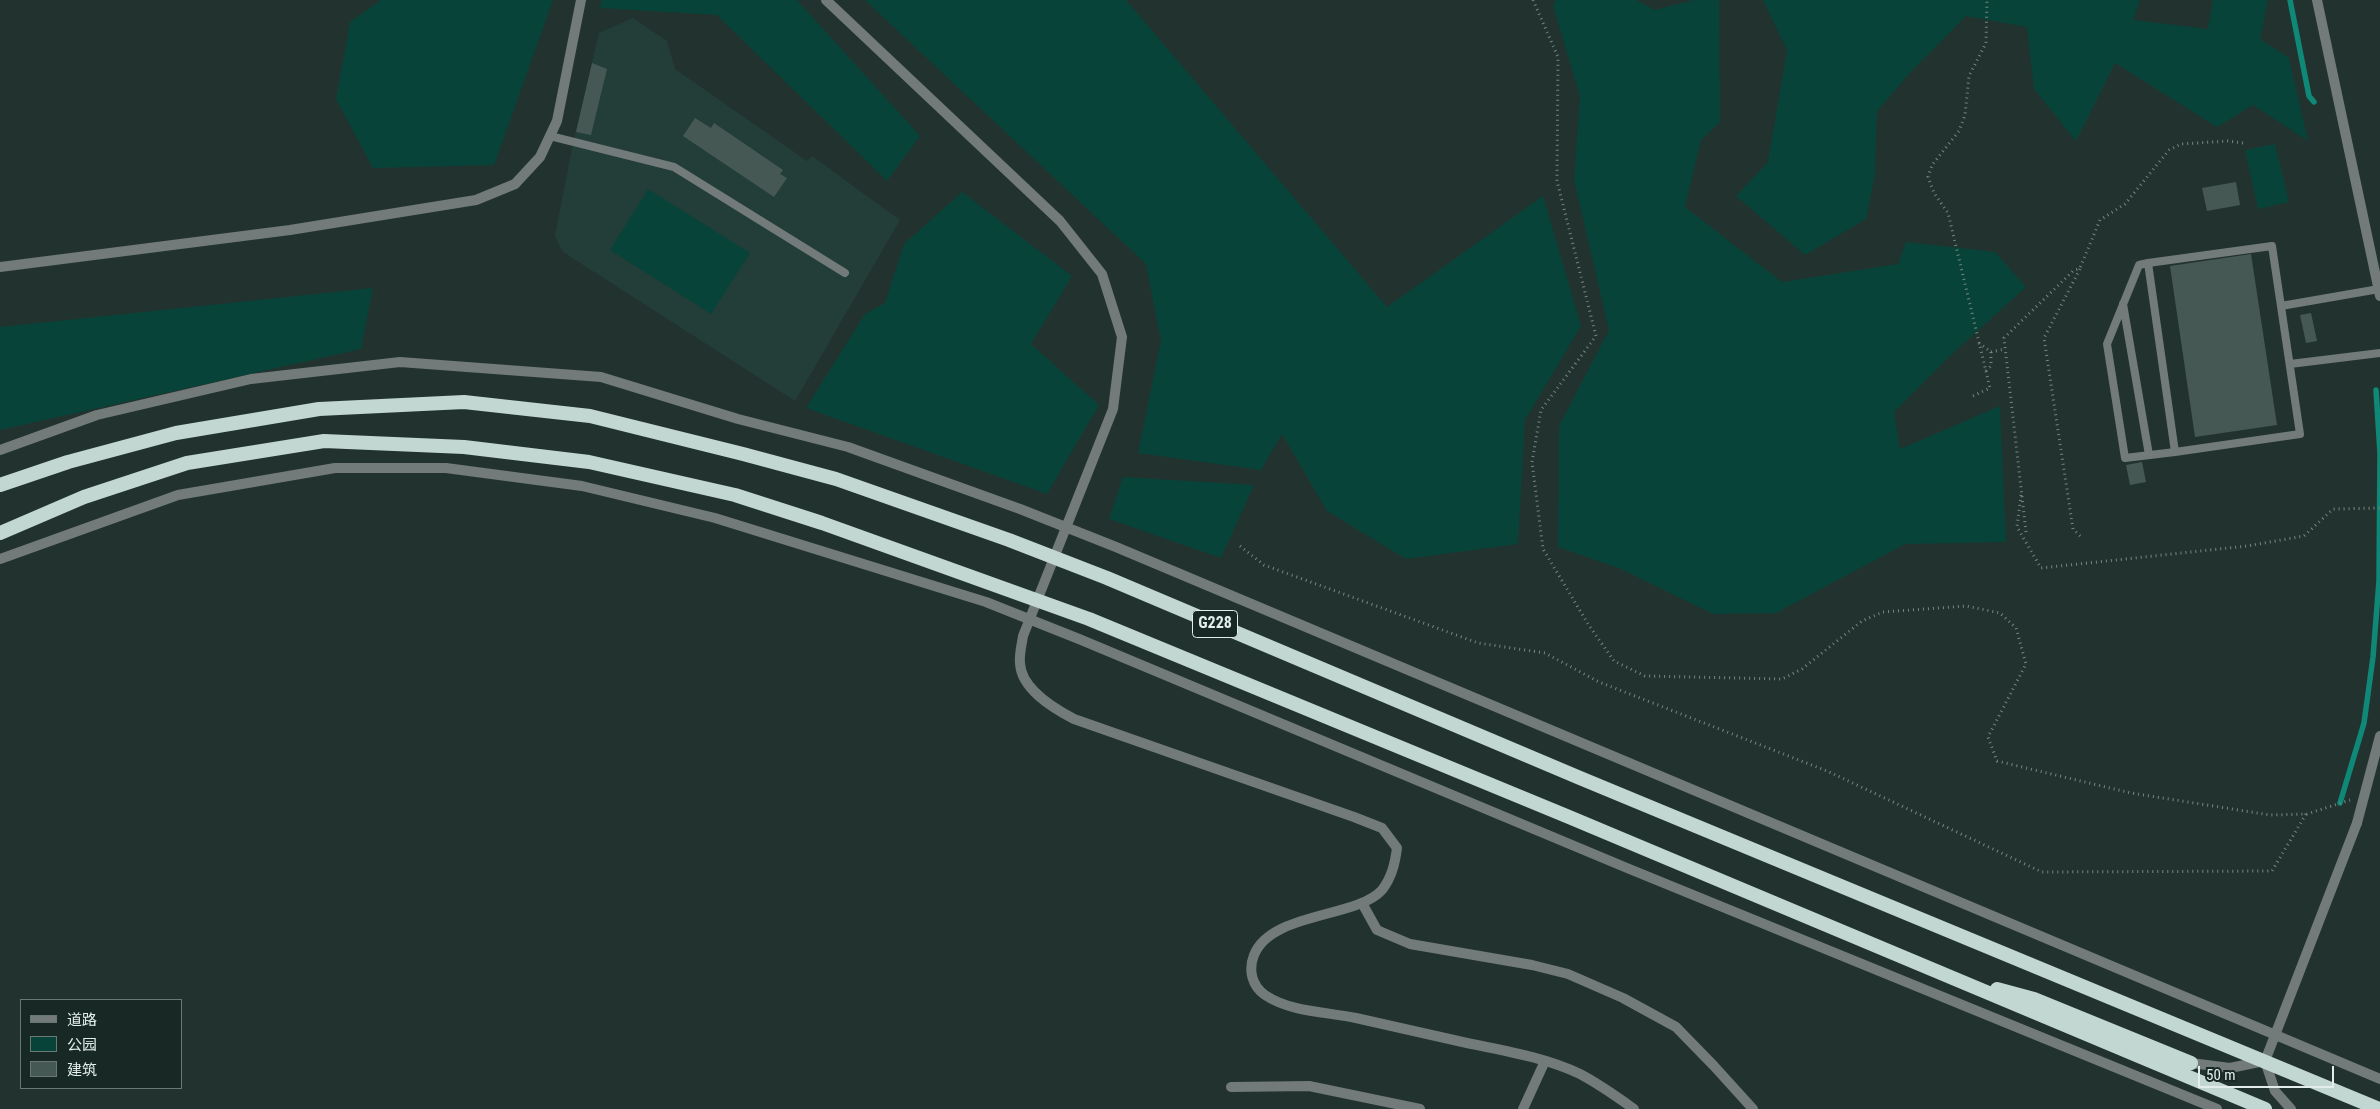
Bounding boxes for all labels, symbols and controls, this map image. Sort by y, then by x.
road number: G228 [1192,610,1238,638]
legend [20,999,182,1089]
text: 道路 [67,1011,97,1029]
text: 公园 [67,1036,97,1054]
scale bar [2200,1056,2336,1088]
text: 建筑 [67,1061,97,1079]
text: 50 m [2206,1066,2236,1084]

